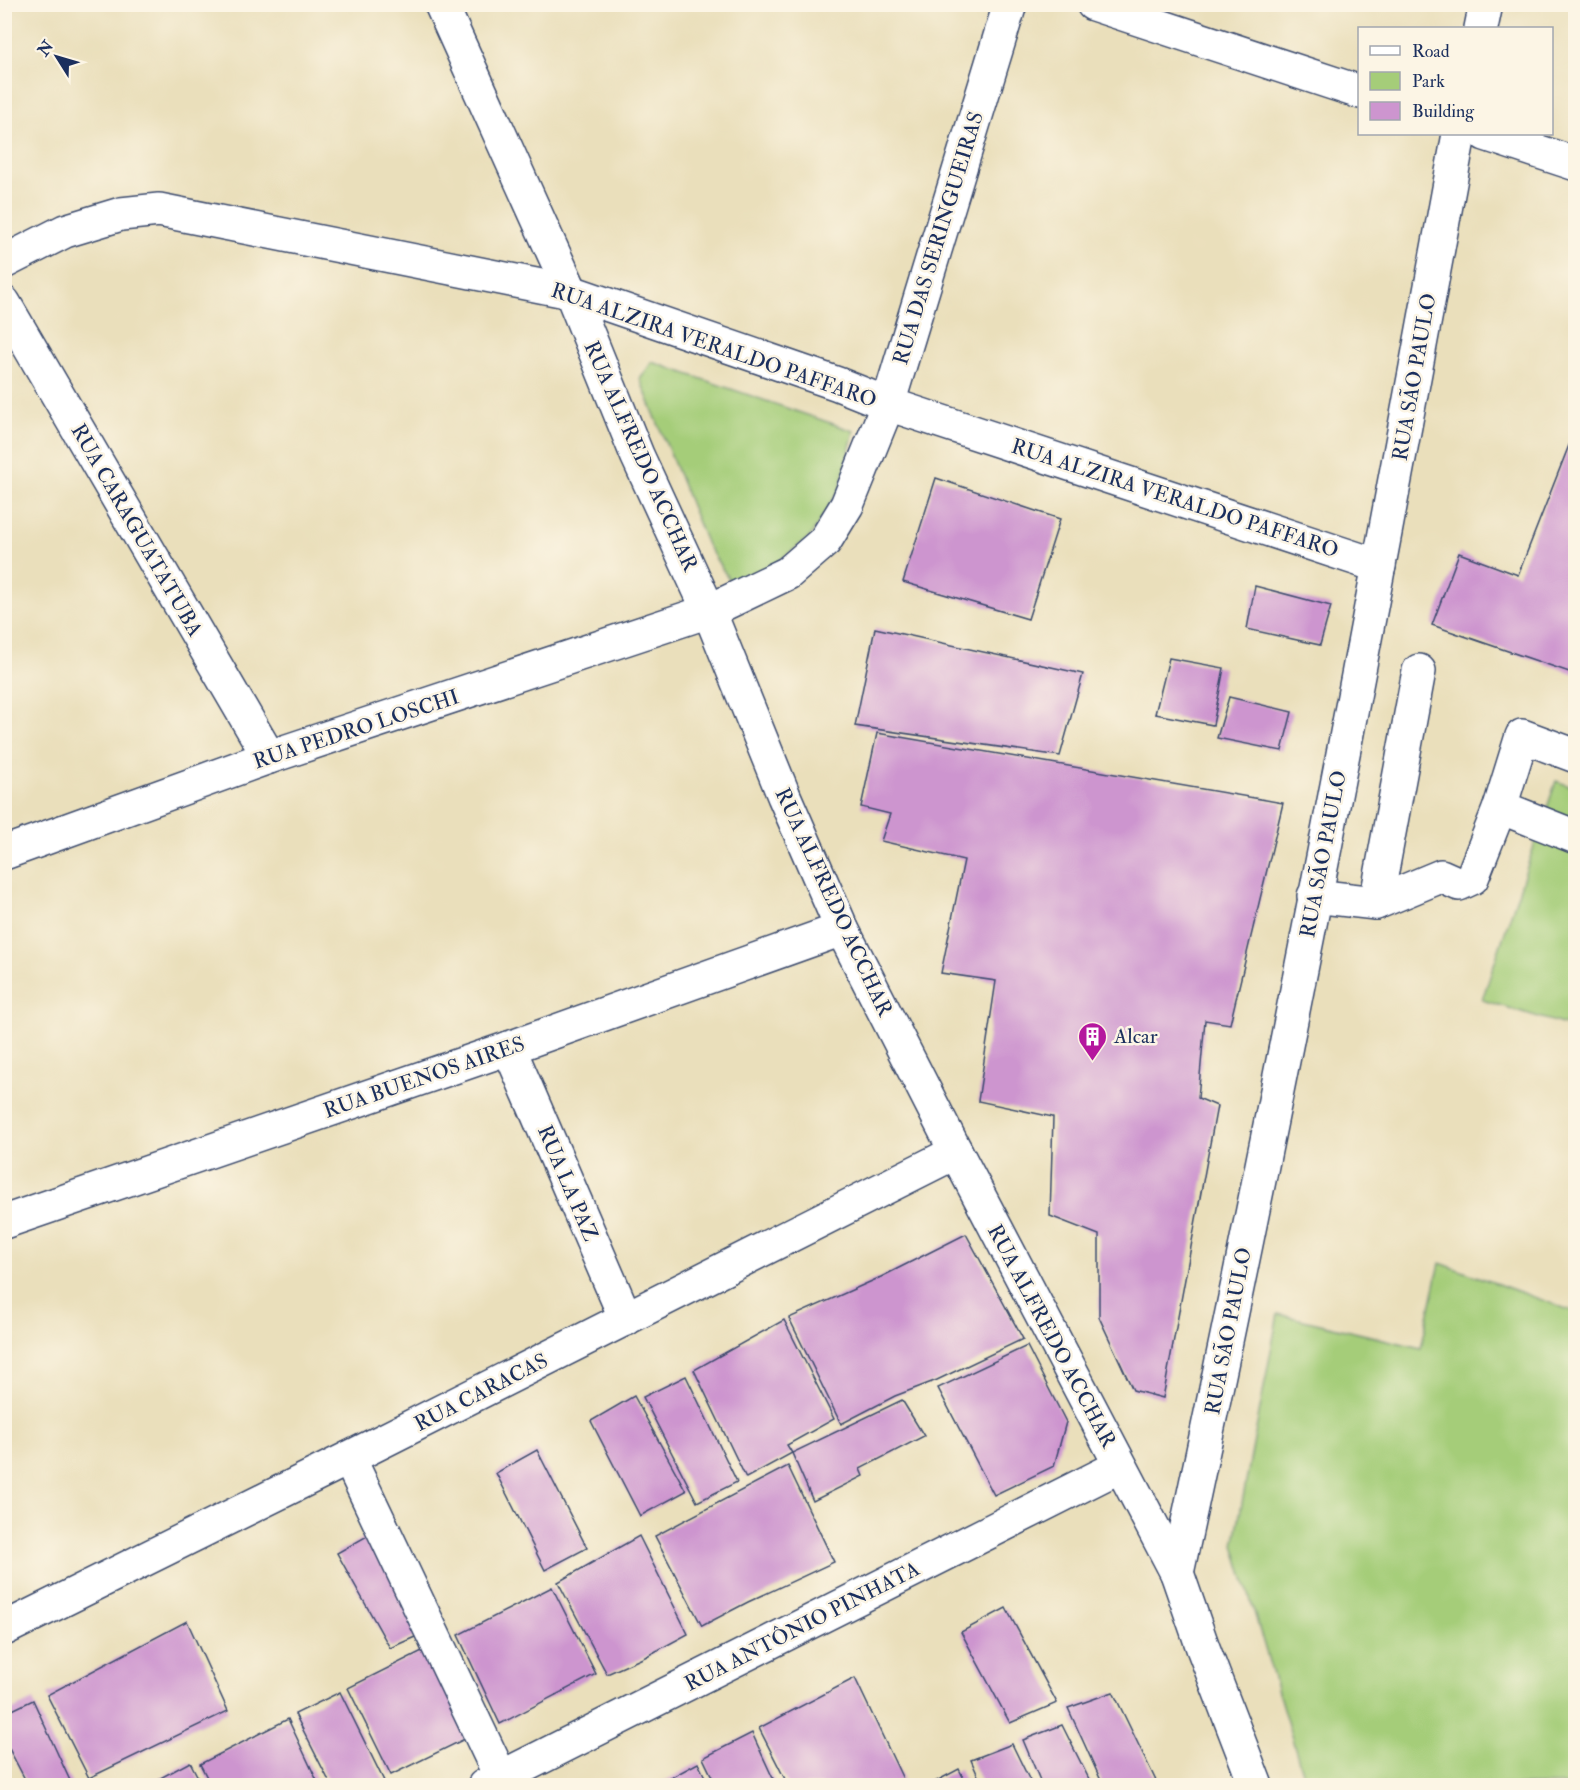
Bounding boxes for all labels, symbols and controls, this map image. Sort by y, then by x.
north arrow [27,27,87,87]
legend [1358,27,1553,135]
text: N [33,36,59,61]
text: Road [1412,40,1450,63]
text: Park [1412,70,1445,93]
text: Building [1412,100,1475,123]
street label: RUA DAS SERINGUEIRAS [887,108,990,368]
street label: RUA ALZIRA VERALDO PAFFARO [547,277,880,414]
street label: RUA SÃO PAULO [1386,291,1443,463]
street label: RUA ALFREDO ACCHAR [578,337,704,576]
street label: RUA CARAGUATATUBA [65,419,209,641]
street label: RUA ALZIRA VERALDO PAFFARO [1008,433,1342,564]
street label: RUA PEDRO LOSCHI [250,683,462,775]
street label: RUA SÃO PAULO [1294,768,1353,940]
street label: RUA ALFREDO ACCHAR [769,784,899,1022]
building icon: Alcar [1077,1020,1109,1062]
place label: Alcar [1113,1023,1158,1050]
street label: RUA BUENOS AIRES [320,1030,528,1125]
street label: RUA LA PAZ [531,1121,604,1245]
street label: RUA ALFREDO ACCHAR [981,1220,1122,1453]
street label: RUA SÃO PAULO [1199,1245,1258,1417]
street label: RUA CARACAS [410,1347,553,1438]
street label: RUA ANTÔNIO PINHATA [680,1555,924,1698]

